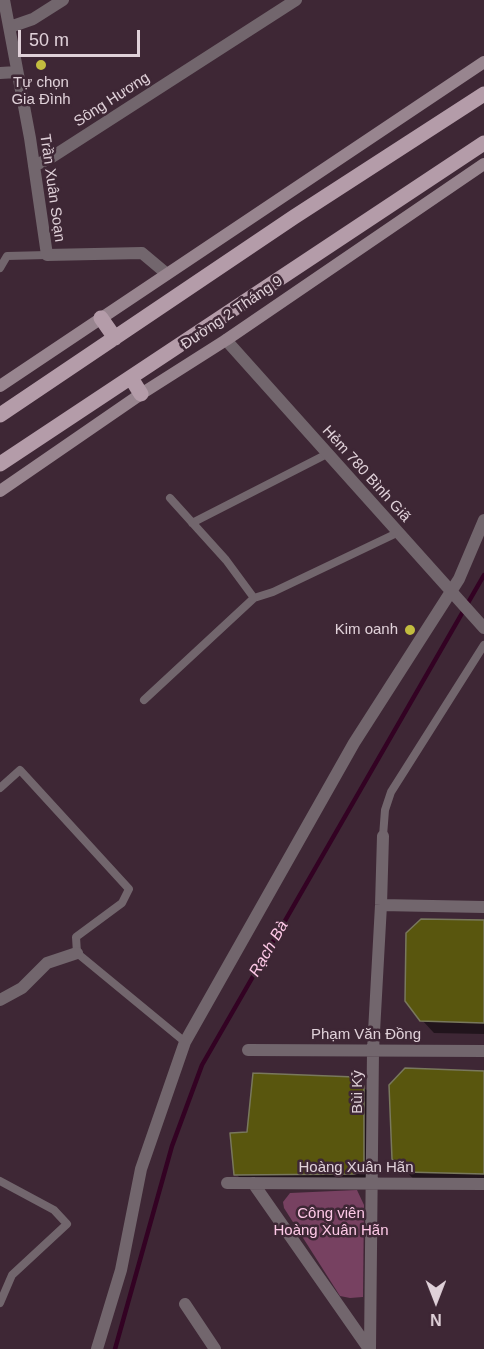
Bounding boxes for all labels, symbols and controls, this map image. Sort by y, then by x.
scale bar [21,18,142,56]
text: 50 m [29,30,69,50]
marker: Tự chọn Gia Đình [34,58,48,72]
street label: Sông Hương [71,69,153,131]
place label: Tự chọn Gia Đình [11,74,71,109]
street label: Trần Xuân Soạn [36,133,68,243]
street label: Đường 2 Tháng 9 [178,272,286,354]
street label: Hẻm 780 Bình Giã [318,422,414,526]
place label: Kim oanh [335,621,398,639]
marker: Kim oanh [403,623,417,637]
water label: Rạch Bà [245,918,293,980]
street label: Phạm Văn Đồng [311,1026,421,1044]
street label: Bùi Kỷ [349,1070,367,1114]
street label: Hoàng Xuân Hãn [298,1159,414,1177]
park label: Công viên Hoàng Xuân Hãn [273,1205,389,1240]
north arrow [406,1271,466,1331]
text: N [430,1311,442,1328]

